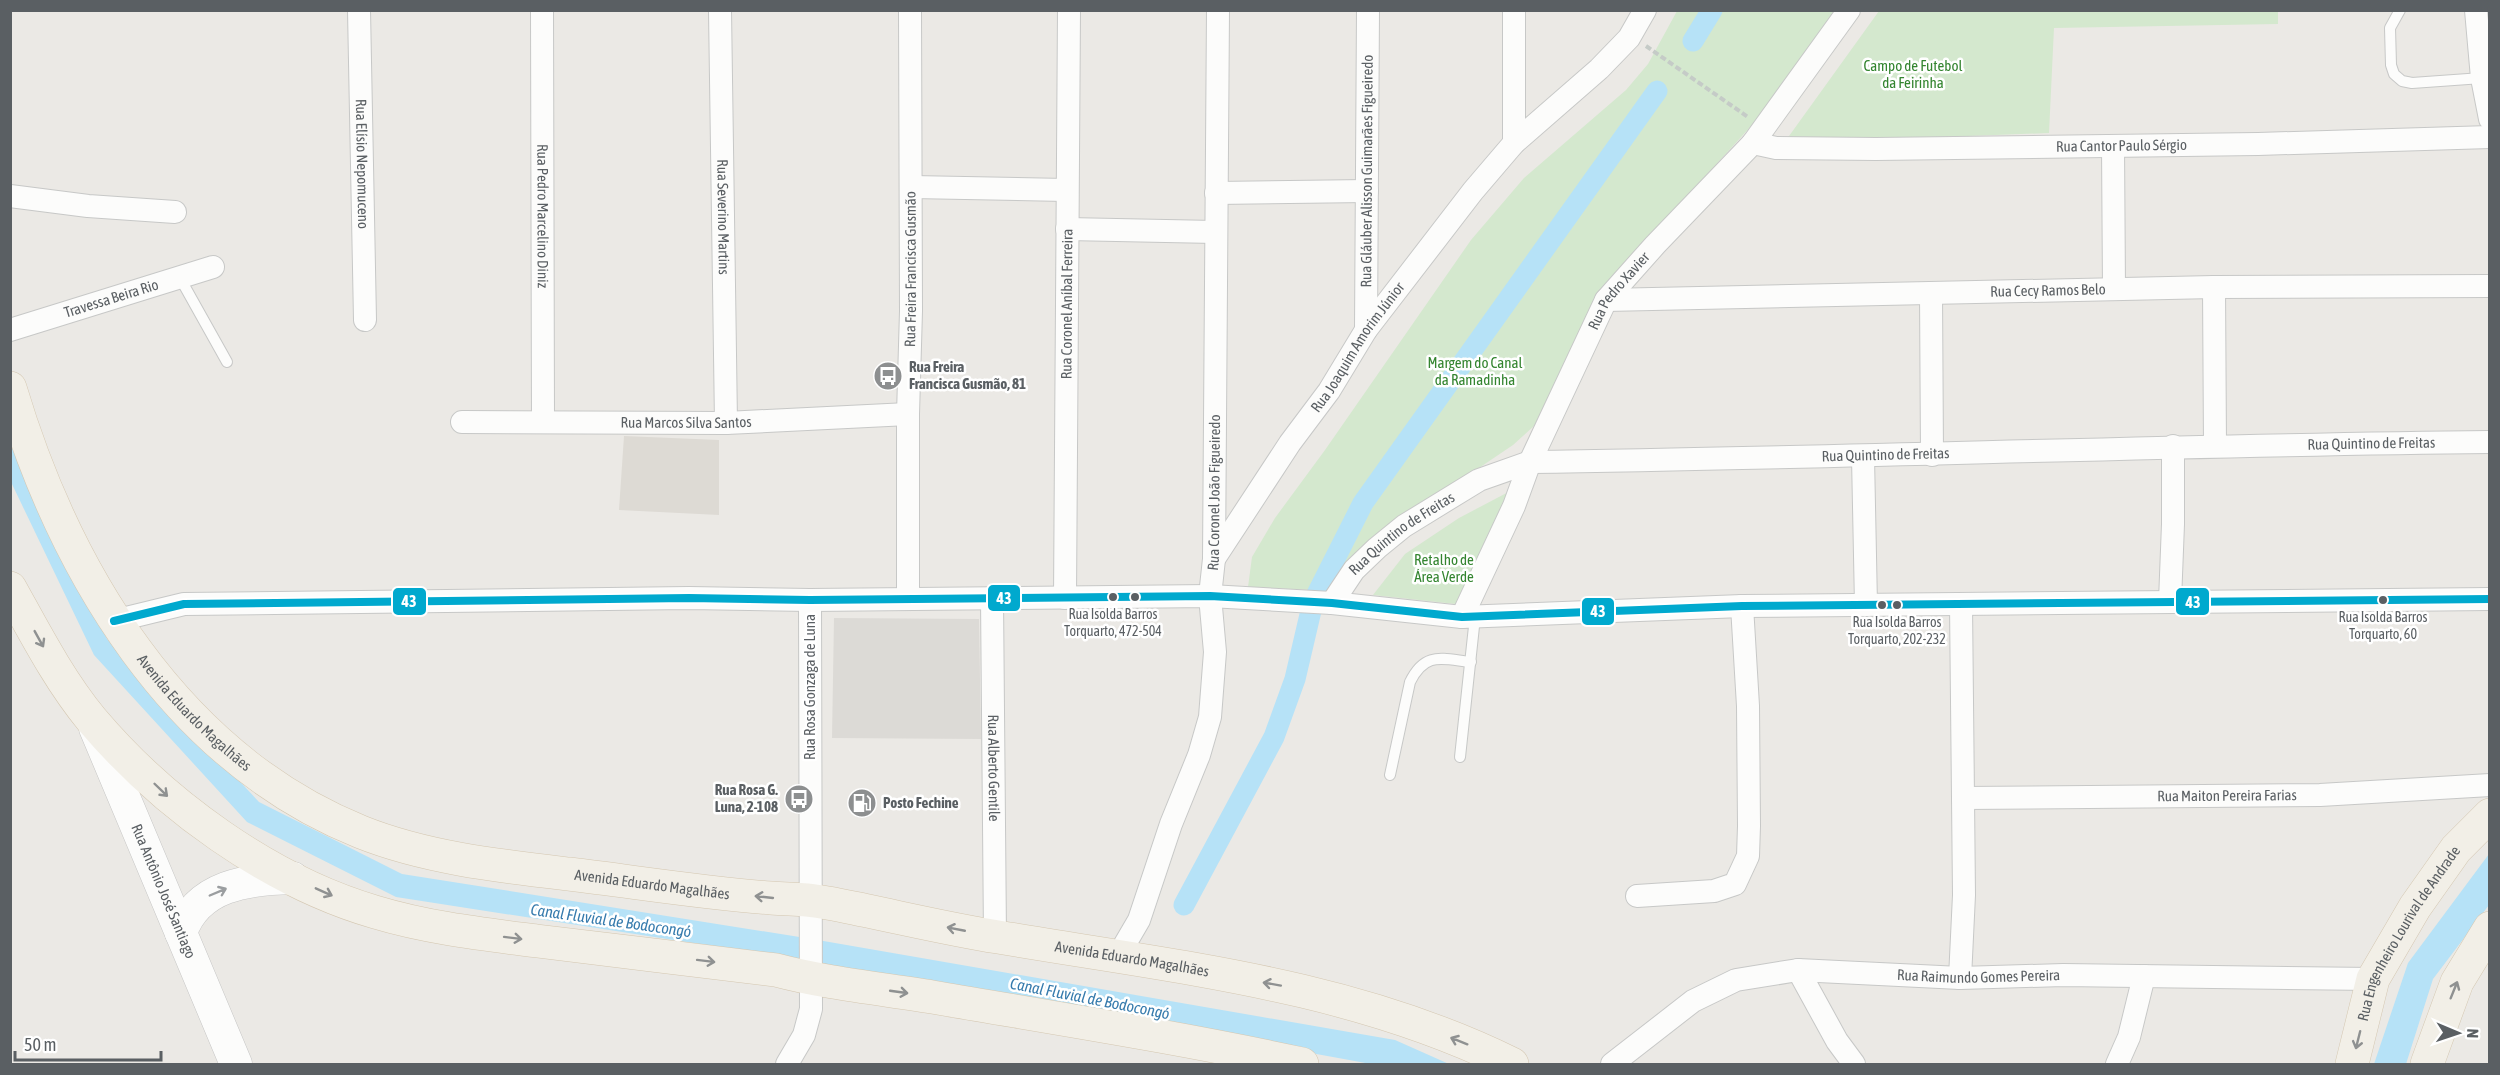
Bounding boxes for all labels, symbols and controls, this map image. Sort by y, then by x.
street label: Rua Gláuber Alisson Guimarães Figueiredo [1357,55,1376,287]
park label: Campo de Futebol da Feirinha [1864,57,1963,91]
street label: Rua Elísio Nepomuceno [353,99,372,229]
street label: Rua Cantor Paulo Sérgio [2056,136,2187,155]
street label: Rua Pedro Marcelino Diniz [534,144,552,289]
street label: Rua Severino Martins [714,159,733,275]
street label: Rua Freira Francisca Gusmão [901,191,919,347]
street label: Rua Coronel Aníbal Ferreira [1057,229,1076,379]
street label: Rua Pedro Xavier [1584,248,1653,332]
street label: Travessa Beira Rio [62,275,160,321]
street label: Rua Joaquim Amorim Júnior [1307,278,1408,415]
street label: Rua Cecy Ramos Belo [1990,280,2106,300]
park label: Margem do Canal da Ramadinha [1428,354,1523,388]
place label: Rua Freira Francisca Gusmão, 81 [909,358,1026,392]
bus stop icon: Rua Freira Francisca Gusmão, 81 [872,360,904,392]
street label: Rua Marcos Silva Santos [620,413,752,431]
street label: Rua Coronel João Figueiredo [1204,414,1223,571]
street label: Rua Quintino de Freitas [2307,434,2435,453]
street label: Rua Quintino de Freitas [1821,444,1950,464]
street label: Rua Quintino de Freitas [1345,488,1457,578]
park label: Retalho de Área Verde [1414,551,1474,585]
line badge: 43 [987,584,1021,612]
line badge: 43 [392,587,427,616]
line badge: 43 [2175,587,2210,616]
text: 43 [995,589,1012,607]
marker: Rua Isolda Barros Torquarto, 472-504 [1107,591,1119,603]
unlabelled marker [1129,591,1141,603]
text: 43 [400,592,417,610]
text: 43 [2184,593,2201,611]
marker: Rua Isolda Barros Torquarto, 60 [2377,594,2389,606]
line badge: 43 [1581,597,1615,626]
unlabelled marker [1876,599,1888,611]
marker: Rua Isolda Barros Torquarto, 202-232 [1891,599,1903,611]
text: 43 [1589,602,1606,620]
place label: Rua Isolda Barros Torquarto, 472-504 [1064,606,1162,639]
place label: Rua Isolda Barros Torquarto, 60 [2339,609,2427,642]
street label: Rua Rosa Gonzaga de Luna [801,614,818,760]
place label: Rua Isolda Barros Torquarto, 202-232 [1848,614,1946,647]
one-way arrow [33,630,45,647]
street label: Avenida Eduardo Magalhães [134,651,255,774]
street label: Rua Alberto Gentile [985,714,1003,822]
place label: Rua Rosa G. Luna, 2-108 [715,781,778,815]
one-way arrow [153,783,168,797]
bus stop icon: Rua Rosa G. Luna, 2-108 [783,783,815,815]
street label: Rua Maiton Pereira Farias [2157,786,2297,804]
fuel station icon: Posto Fechine [846,787,878,819]
place label: Posto Fechine [883,794,959,811]
street label: Rua Antônio José Santiago [128,821,200,961]
street label: Rua Engenheiro Lourival de Andrade [2354,842,2463,1023]
street label: Avenida Eduardo Magalhães [574,866,731,902]
one-way arrow [209,886,227,897]
one-way arrow [315,887,333,898]
one-way arrow [755,891,775,902]
water label: Canal Fluvial de Bodocongó [529,900,692,941]
one-way arrow [947,923,967,934]
one-way arrow [502,932,522,943]
street label: Avenida Eduardo Magalhães [1054,937,1211,980]
one-way arrow [696,956,716,967]
street label: Rua Raimundo Gomes Pereira [1897,966,2060,986]
water label: Canal Fluvial de Bodocongó [1009,974,1171,1023]
one-way arrow [1263,978,1283,989]
one-way arrow [2449,981,2460,999]
one-way arrow [888,986,908,997]
north arrow [2428,1003,2488,1063]
scale bar [15,1024,160,1062]
text: N [2464,1028,2482,1039]
one-way arrow [2352,1030,2364,1049]
text: 50 m [24,1034,56,1055]
one-way arrow [1450,1035,1468,1046]

